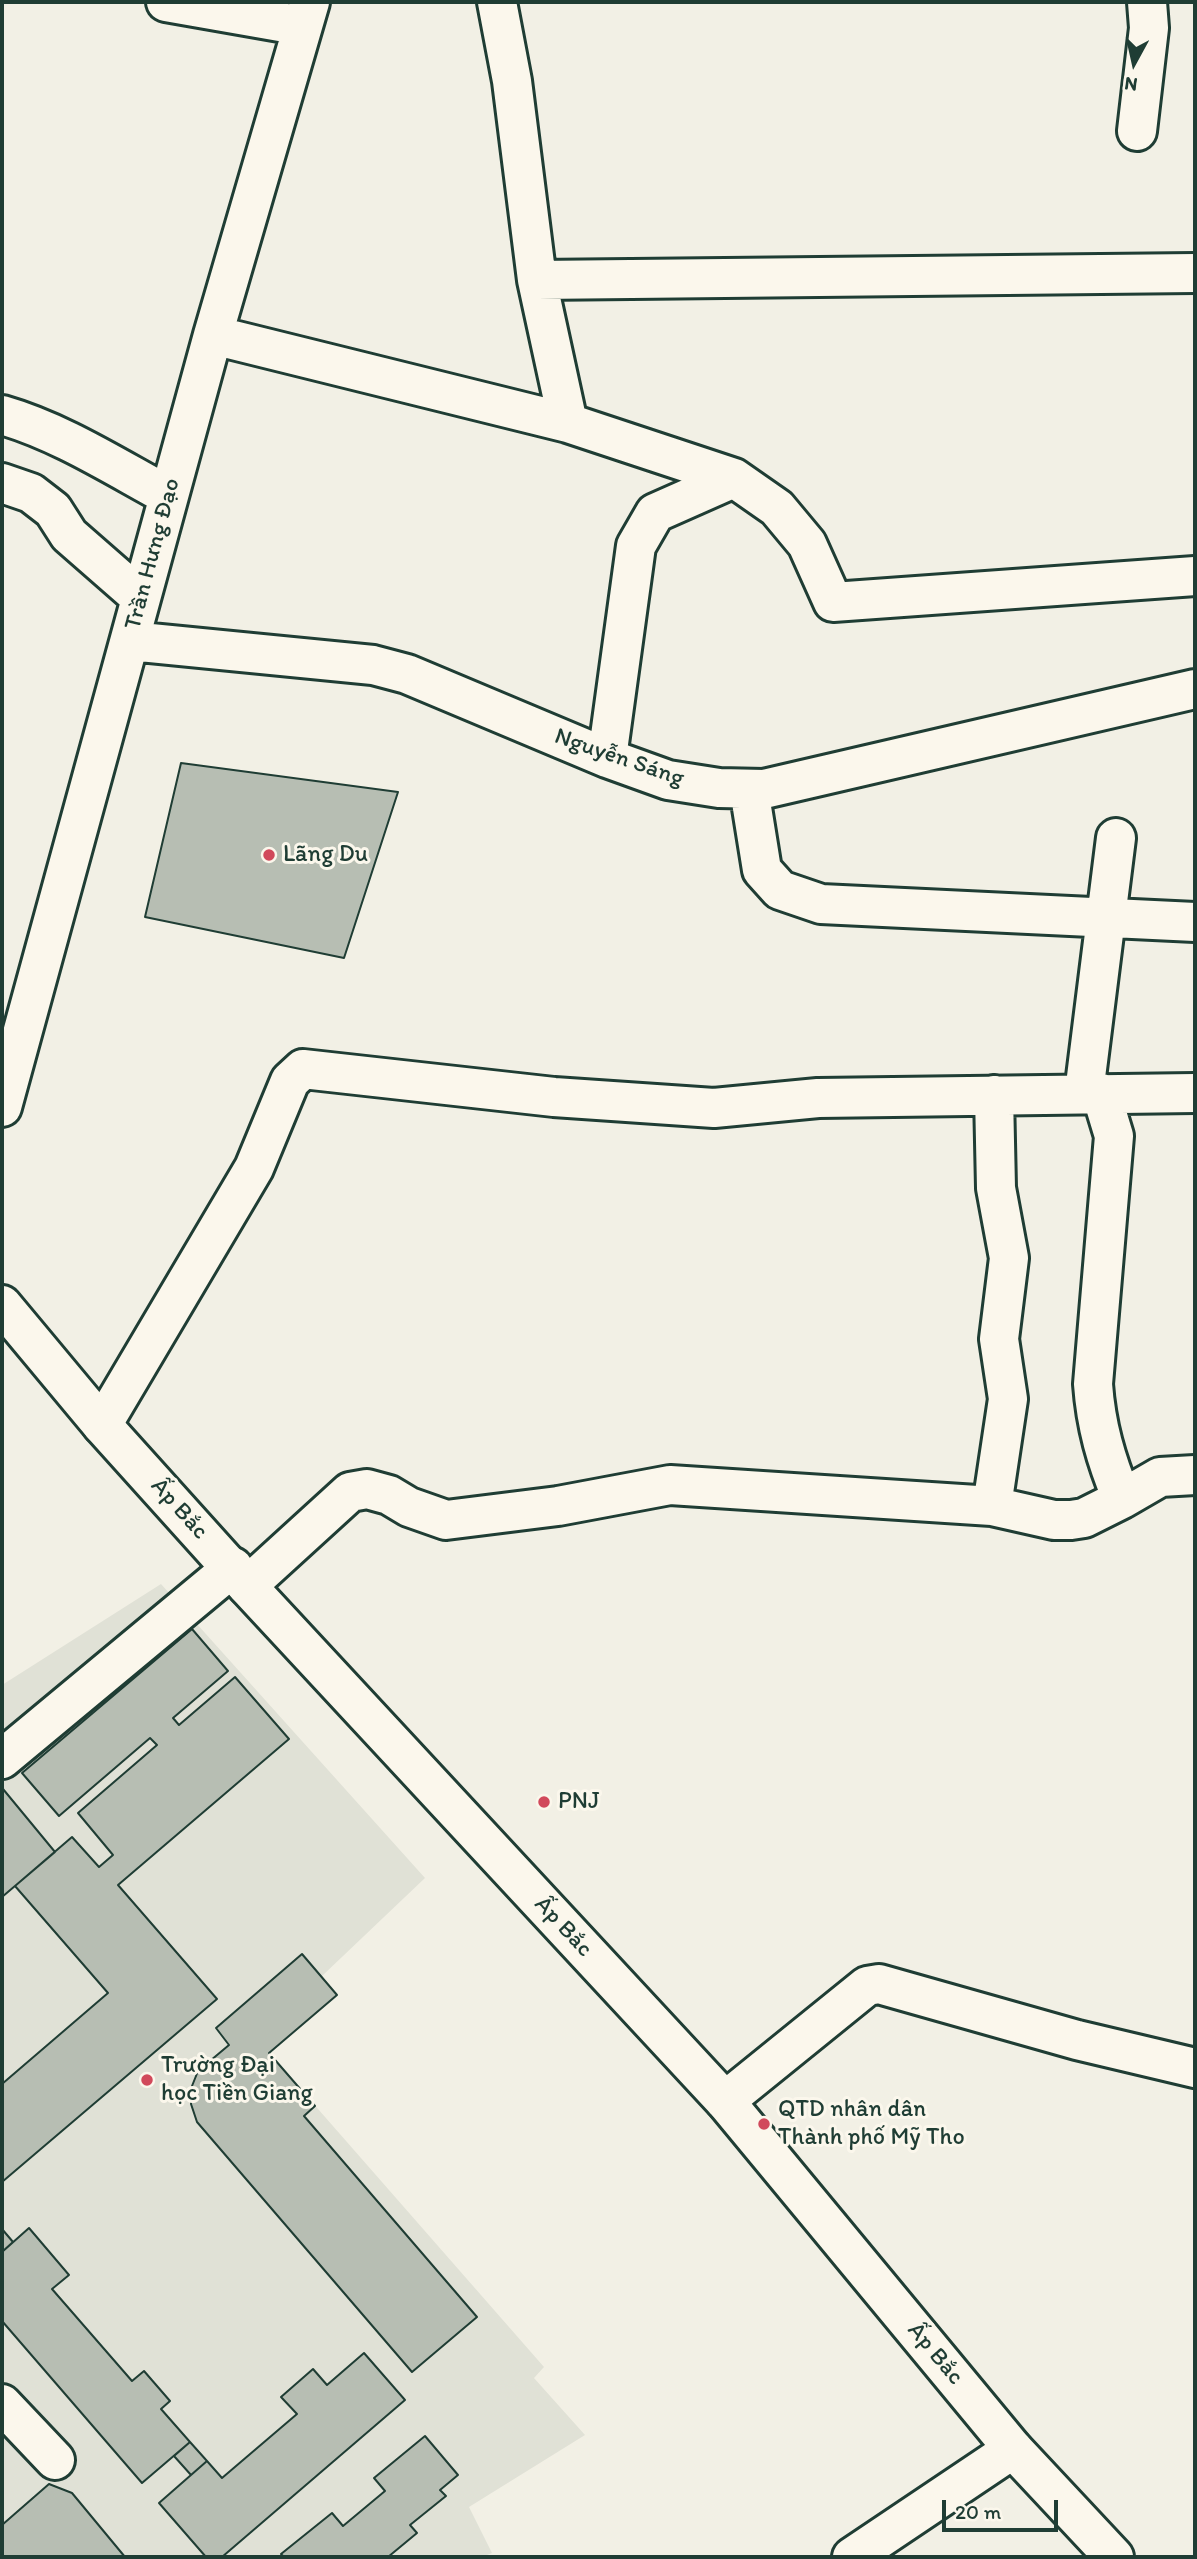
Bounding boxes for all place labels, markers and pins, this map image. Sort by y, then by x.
place label: Lãng Du [283,841,368,869]
marker: Lãng Du [261,847,277,863]
place label: PNJ [558,1788,600,1816]
marker: PNJ [536,1794,552,1810]
place label: Trường Đại học Tiền Giang [161,2052,313,2108]
marker: Trường Đại học Tiền Giang [139,2072,155,2088]
place label: QTD nhân dân Thành phố Mỹ Tho [778,2096,965,2152]
marker: QTD nhân dân Thành phố Mỹ Tho [756,2116,772,2132]

